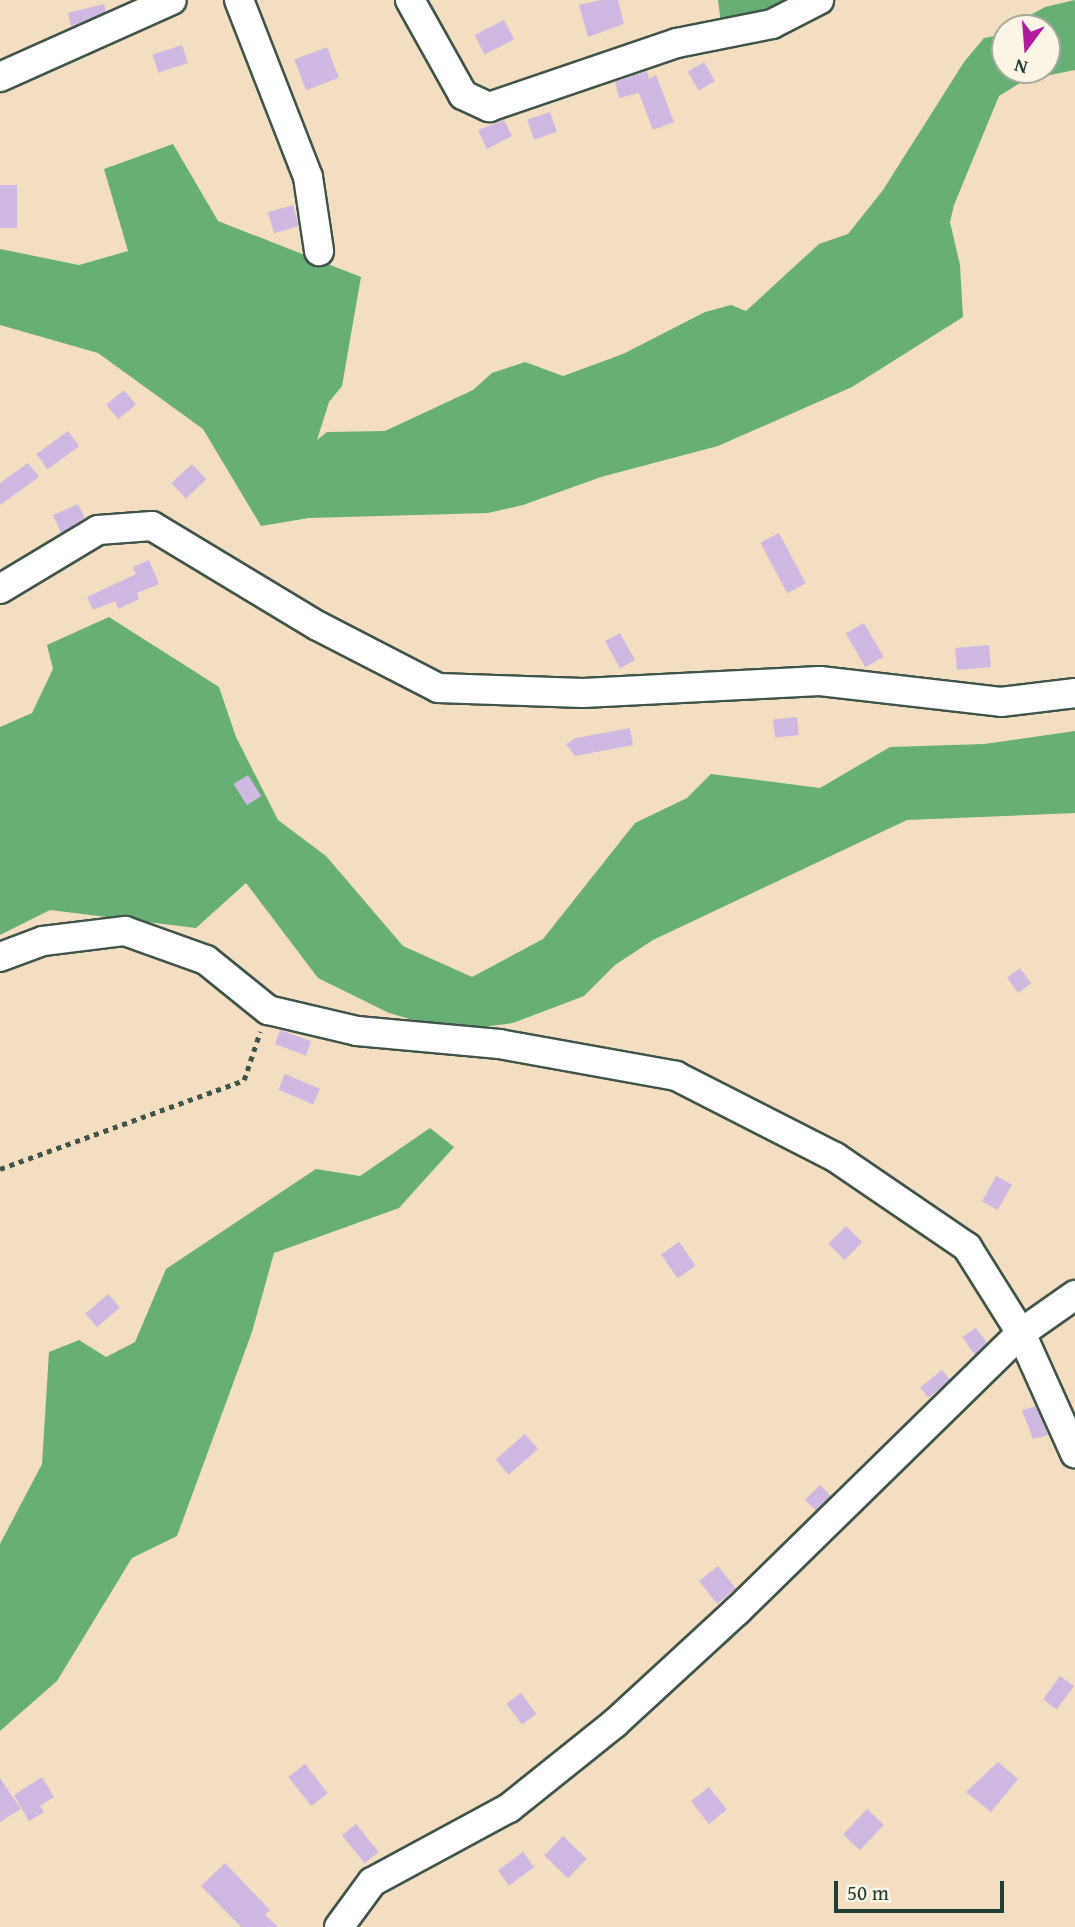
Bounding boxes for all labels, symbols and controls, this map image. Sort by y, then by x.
north arrow [991,14,1061,84]
text: N [1011,52,1031,82]
scale bar [837,1868,1007,1912]
text: 50 m [847,1877,889,1908]

